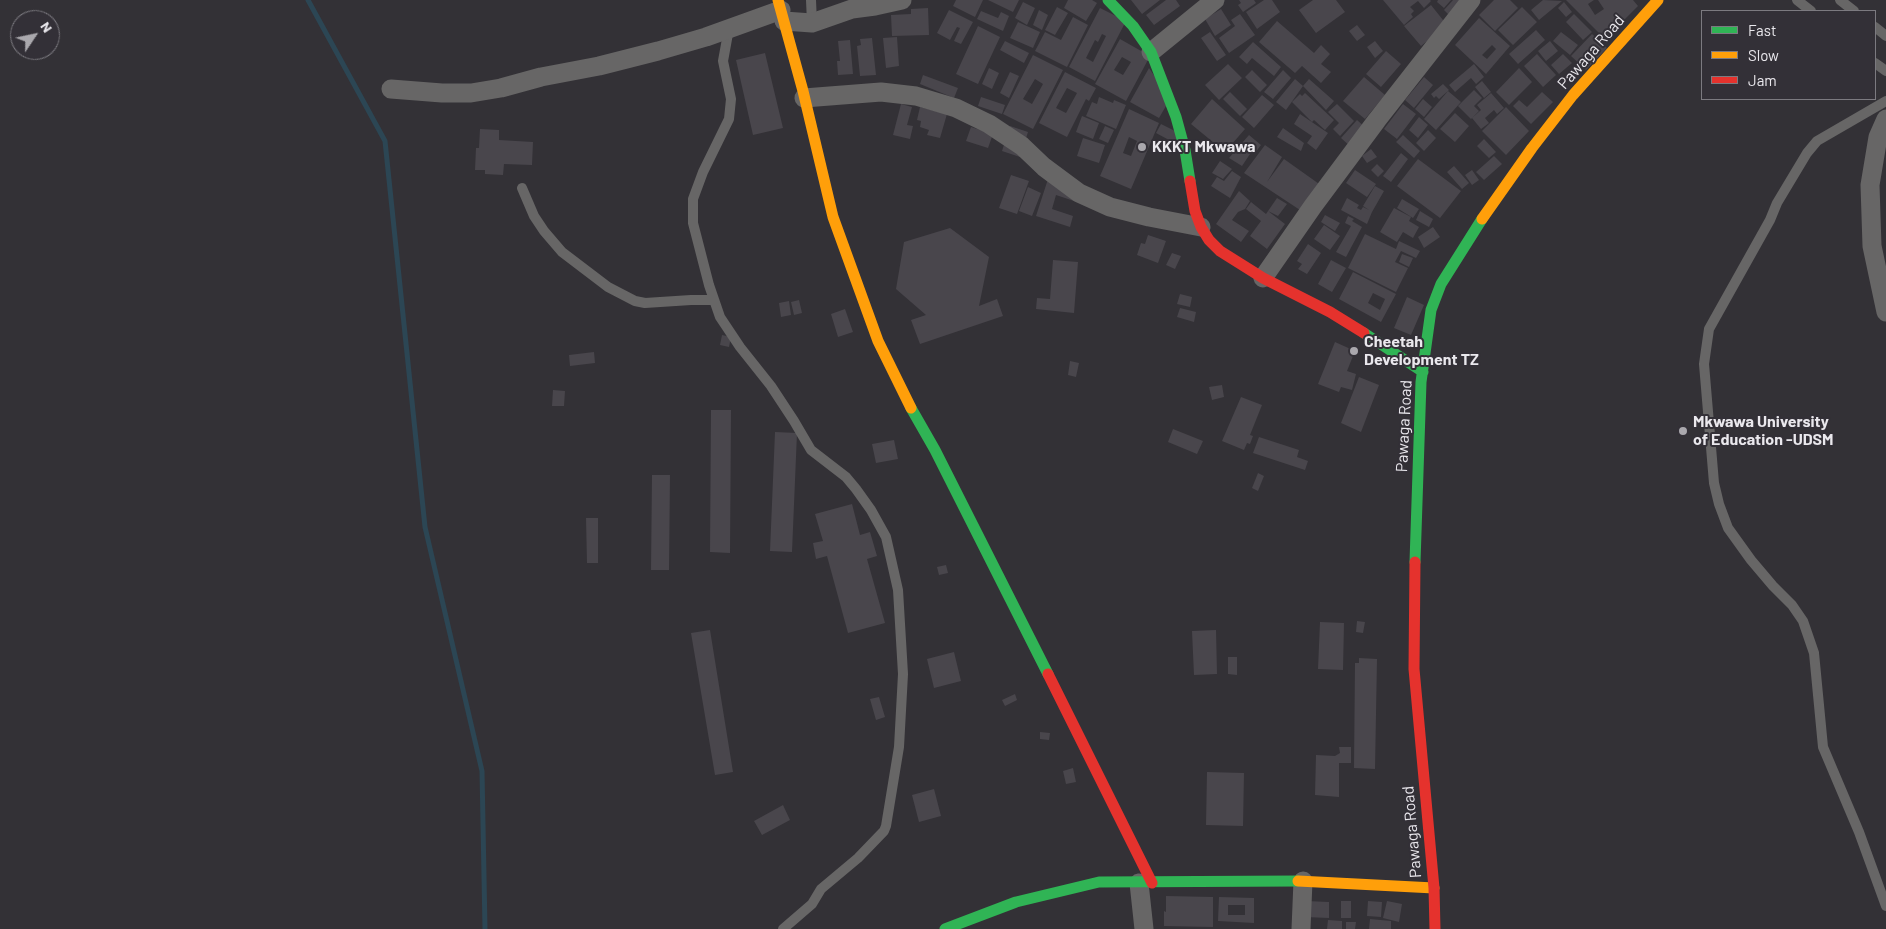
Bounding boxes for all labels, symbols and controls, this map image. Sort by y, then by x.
north arrow [10,10,60,60]
legend [1701,10,1876,100]
street label: Pawaga Road [1553,11,1629,93]
text: N [37,18,57,36]
text: Fast [1748,21,1776,39]
text: Slow [1748,46,1779,64]
text: Jam [1748,71,1777,89]
place label: KKKT Mkwawa [1152,137,1255,157]
marker: KKKT Mkwawa [1136,141,1148,153]
place label: Cheetah Development TZ [1364,332,1479,370]
marker: Cheetah Development TZ [1348,345,1360,357]
street label: Pawaga Road [1392,379,1416,473]
place label: Mkwawa University of Education -UDSM [1693,412,1834,450]
marker: Mkwawa University of Education -UDSM [1677,425,1689,437]
street label: Pawaga Road [1398,785,1426,879]

